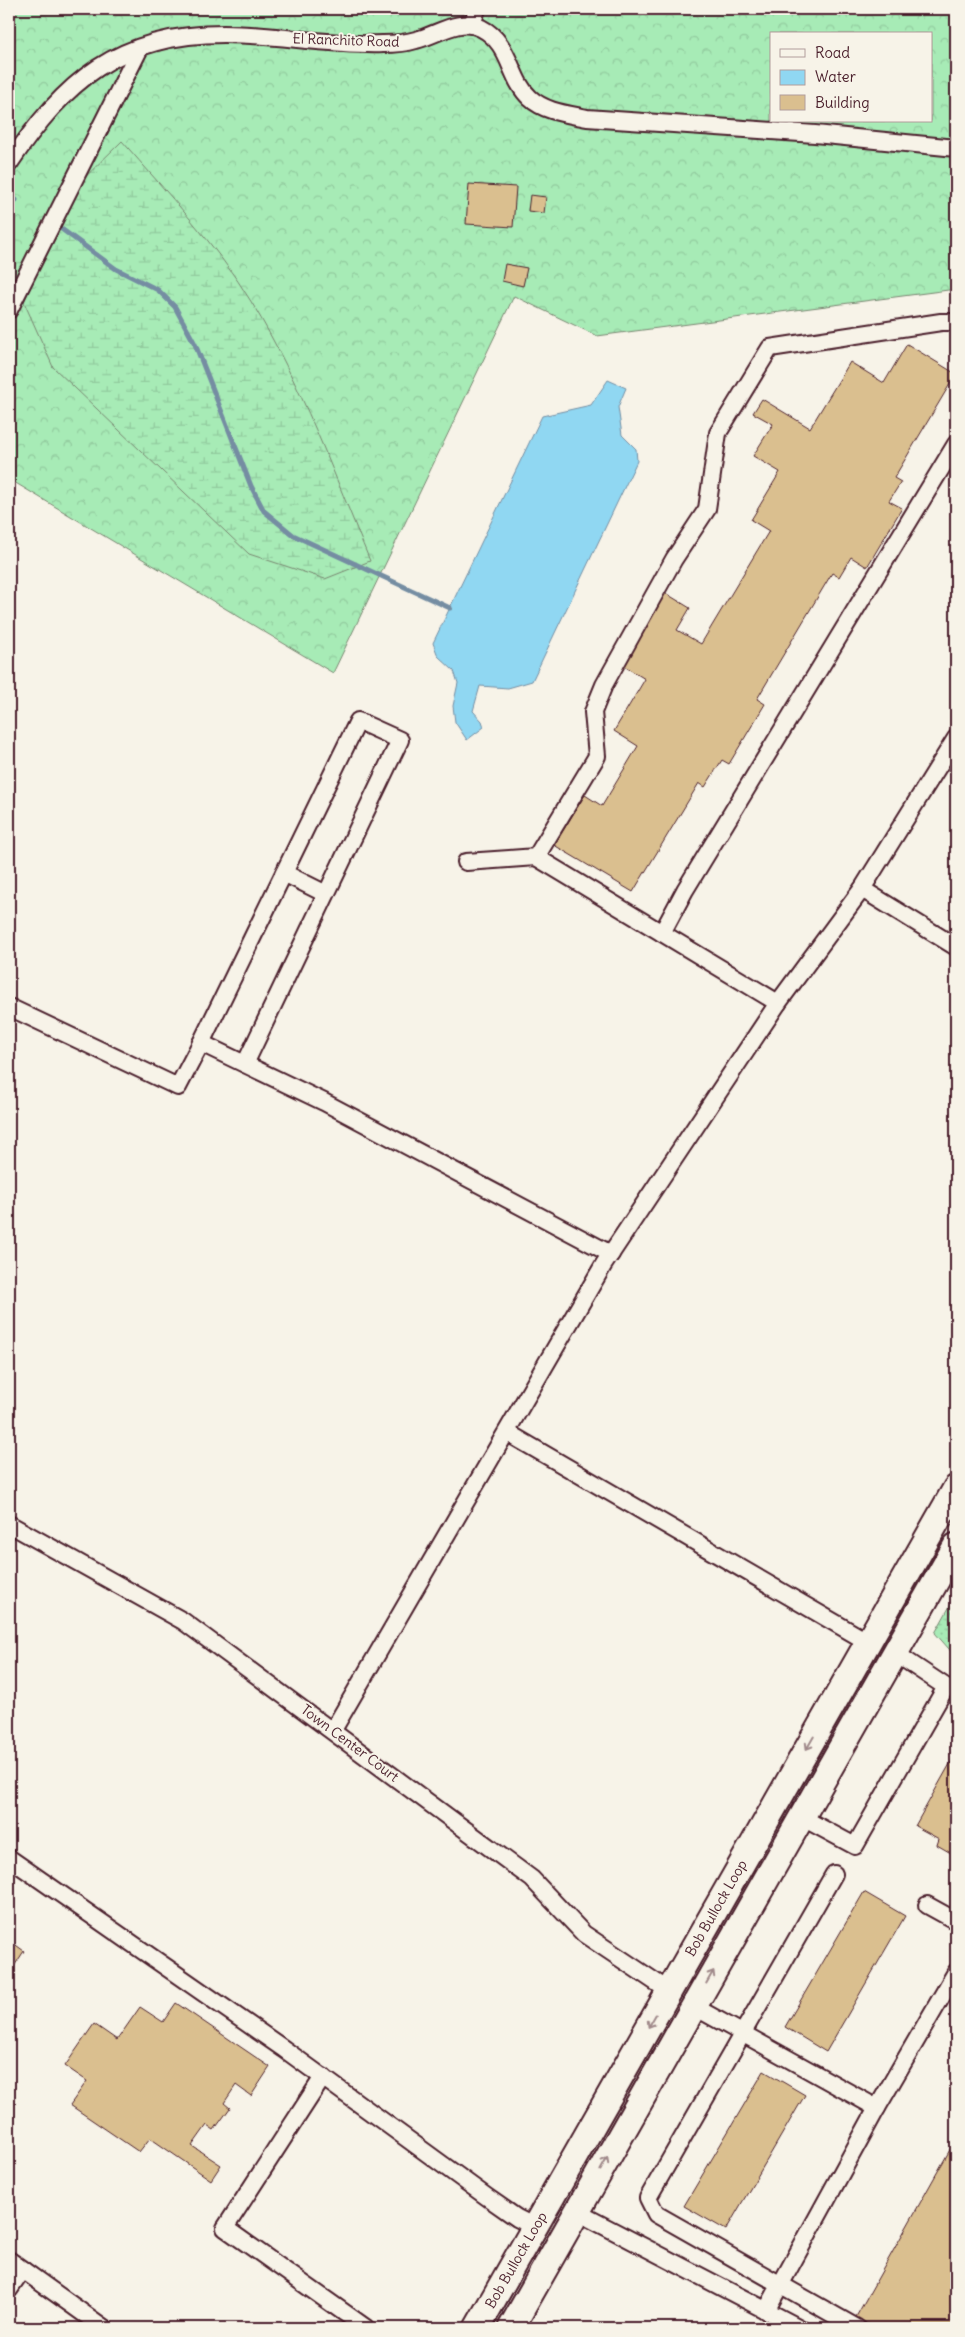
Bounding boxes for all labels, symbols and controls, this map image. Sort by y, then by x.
street label: El Ranchito Road [292,29,400,51]
legend [770,32,932,122]
text: Road [815,43,850,62]
text: Water [815,67,856,86]
text: Building [815,93,870,112]
street label: Town Center Court [298,1700,403,1786]
one-way arrow [805,1735,815,1749]
street label: Bob Bullock Loop [681,1857,751,1959]
one-way arrow [705,1970,715,1984]
one-way arrow [647,2013,657,2028]
one-way arrow [599,2157,609,2172]
street label: Bob Bullock Loop [481,2209,551,2311]

